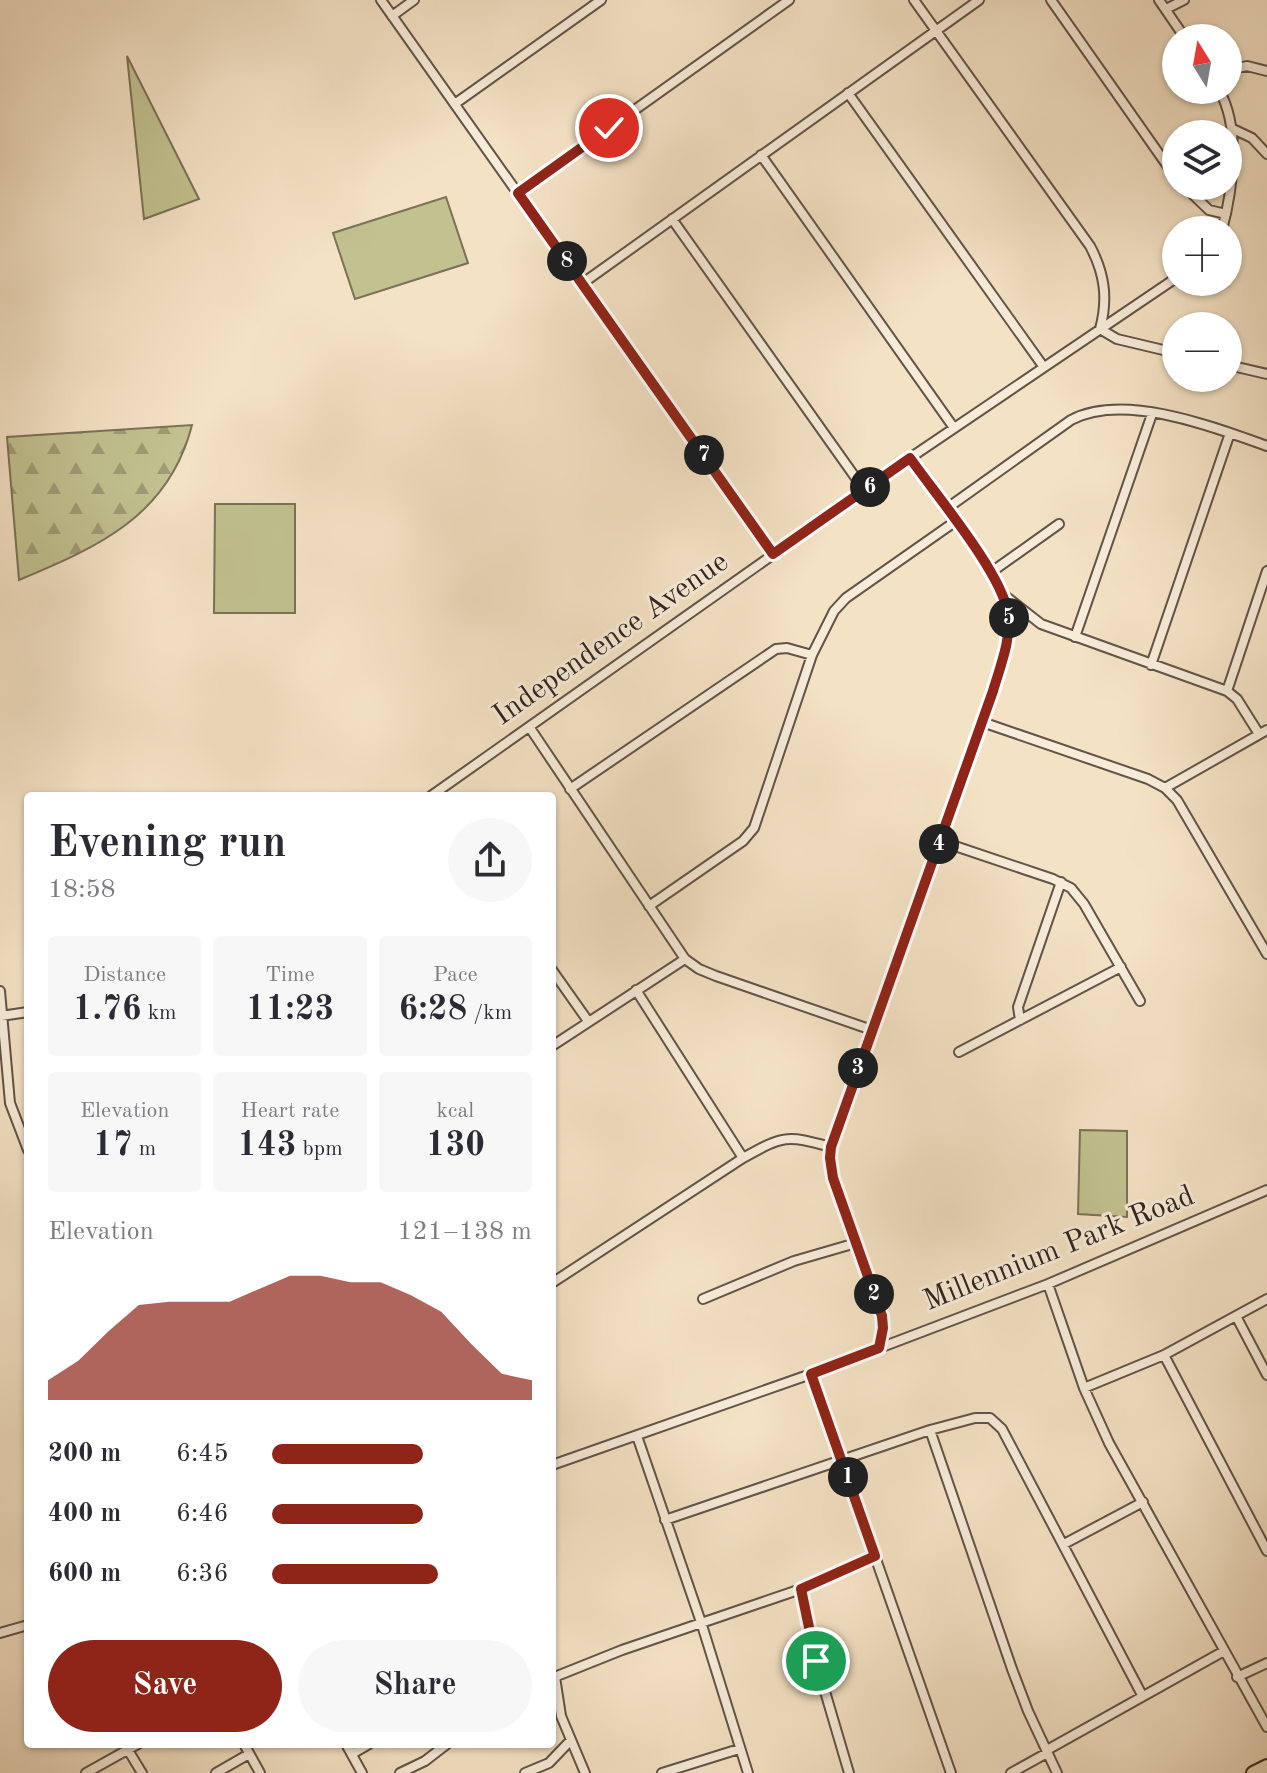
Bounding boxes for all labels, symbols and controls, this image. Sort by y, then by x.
north arrow [1162,24,1242,104]
map controls [1162,24,1242,392]
pin [575,94,643,162]
icon: check [587,106,631,150]
button: layers [1162,120,1242,200]
button: + [1162,216,1242,296]
pin: 8 [547,241,587,281]
text: 8 [561,250,573,272]
button: − [1162,312,1242,392]
pin: 7 [684,435,724,475]
text: 7 [698,444,710,466]
pin: 6 [850,467,890,507]
text: 6 [864,476,876,498]
street label: Independence Avenue [488,547,734,731]
pin: 5 [989,598,1029,638]
text: 5 [1003,607,1015,629]
button: share [448,818,532,902]
text: Evening run [48,822,286,866]
pin: 4 [919,824,959,864]
text: 4 [933,833,945,855]
text: 18:58 [48,877,116,903]
text: Distance [83,964,166,986]
text: Time [265,964,315,986]
text: Pace [433,964,478,986]
text: 1.76 [73,993,141,1027]
text: 11:23 [246,993,334,1027]
text: 6:28 [398,993,467,1027]
text: km [141,1002,177,1024]
text: /km [467,1002,512,1024]
pin: 3 [838,1048,878,1088]
text: 3 [852,1057,864,1079]
text: Elevation [80,1100,169,1122]
text: Heart rate [241,1100,339,1122]
text: kcal [436,1100,474,1122]
text: 17 [93,1129,133,1163]
text: 143 [237,1129,296,1163]
text: 130 [426,1129,485,1163]
text: m [133,1138,156,1160]
text: bpm [296,1138,343,1160]
street label: Millennium Park Road [919,1181,1199,1317]
text: Elevation [48,1219,154,1245]
text: 121–138 m [397,1219,532,1245]
pin: 2 [854,1274,894,1314]
text: 2 [868,1283,880,1305]
text: 200 m [48,1441,121,1467]
text: 6:45 [176,1441,229,1467]
pin: 1 [828,1457,868,1497]
text: 1 [842,1466,854,1488]
text: 400 m [48,1501,121,1527]
text: 6:46 [176,1501,229,1527]
text: 600 m [48,1561,121,1587]
text: 6:36 [176,1561,229,1587]
pin [782,1627,850,1695]
icon: arrive [794,1639,838,1683]
button: Save [48,1640,282,1732]
button: Share [298,1640,532,1732]

